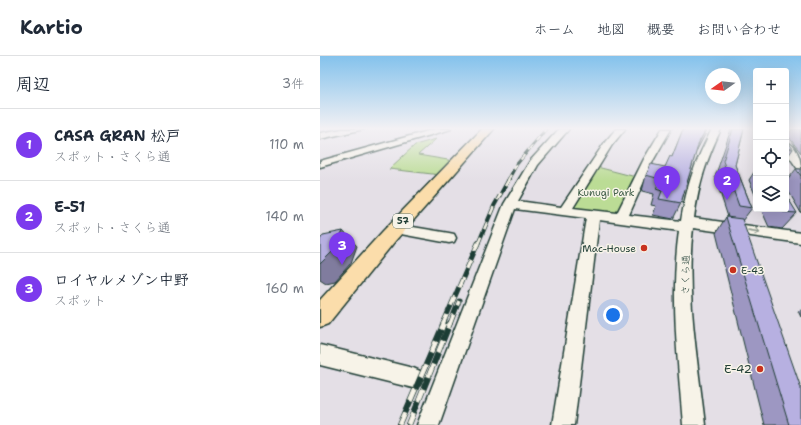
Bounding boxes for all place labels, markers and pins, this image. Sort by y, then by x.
pin: 1 [654,166,680,199]
pin: 2 [714,167,740,200]
pin: 3 [329,232,355,265]
place label: Mac-House [582,242,636,255]
marker: Mac-House [639,243,649,253]
place label: E-43 [741,264,764,277]
marker: E-43 [728,265,738,275]
place label: E-42 [724,361,752,377]
marker: E-42 [755,364,765,374]

